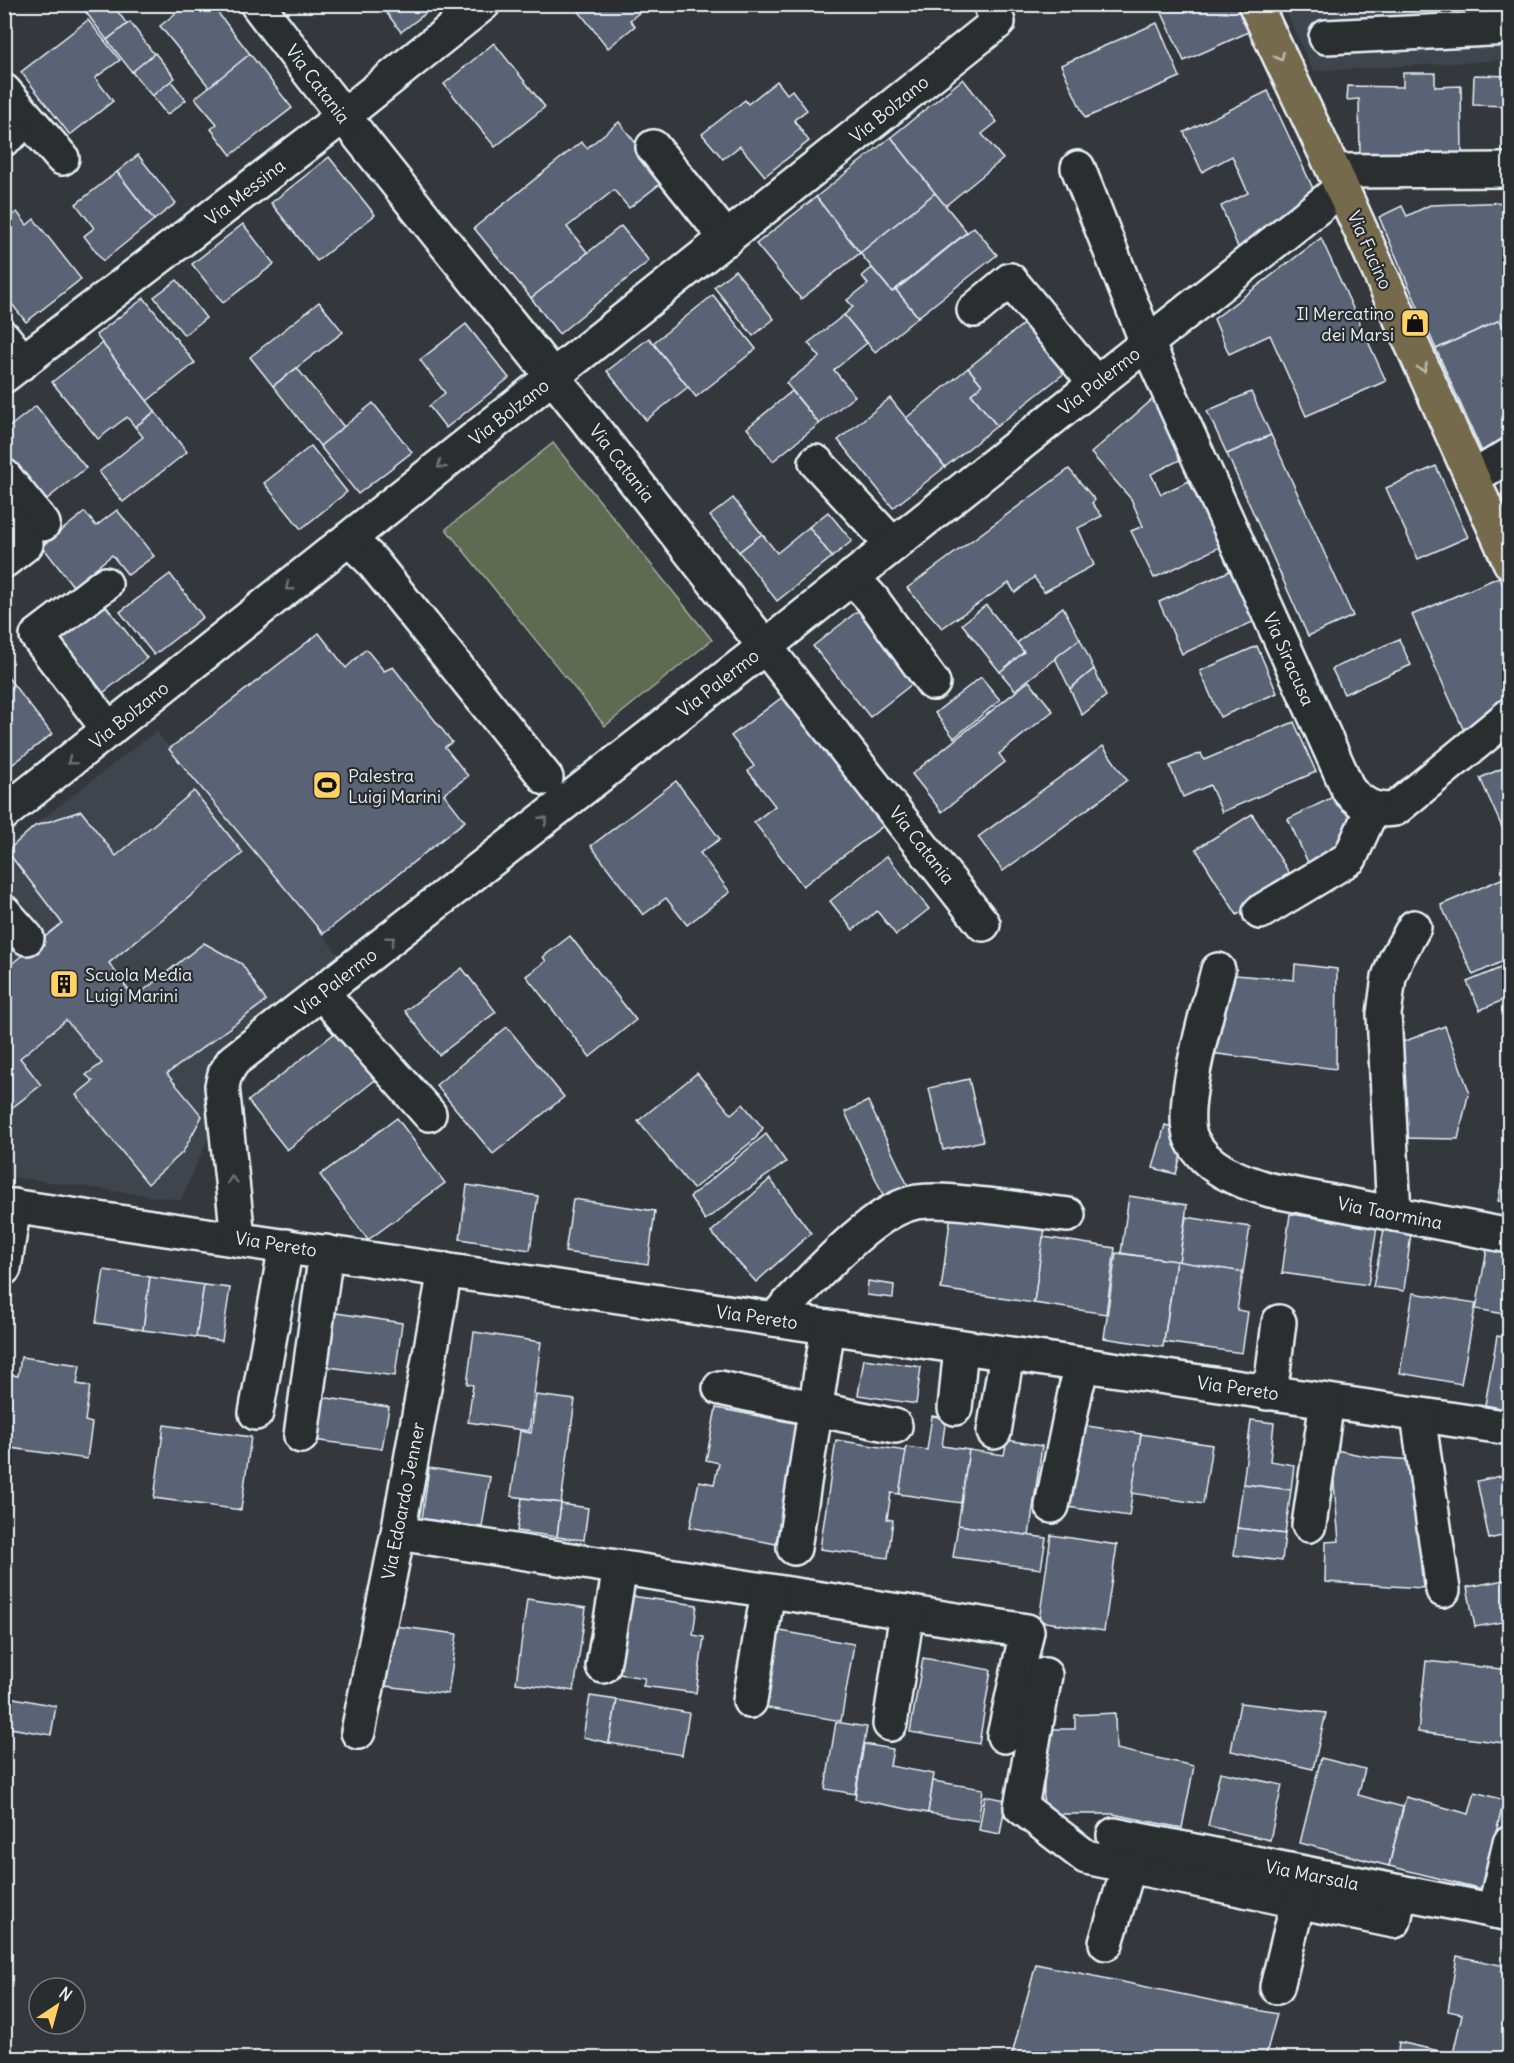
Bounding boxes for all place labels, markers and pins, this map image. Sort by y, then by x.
place label: Il Mercatino dei Marsi [1297,302,1394,346]
shop icon: Il Mercatino dei Marsi [1399,307,1431,339]
place label: Palestra Luigi Marini [348,764,441,808]
sports icon: Palestra Luigi Marini [311,769,343,801]
place label: Scuola Media Luigi Marini [85,963,192,1007]
building icon: Scuola Media Luigi Marini [48,968,80,1000]

